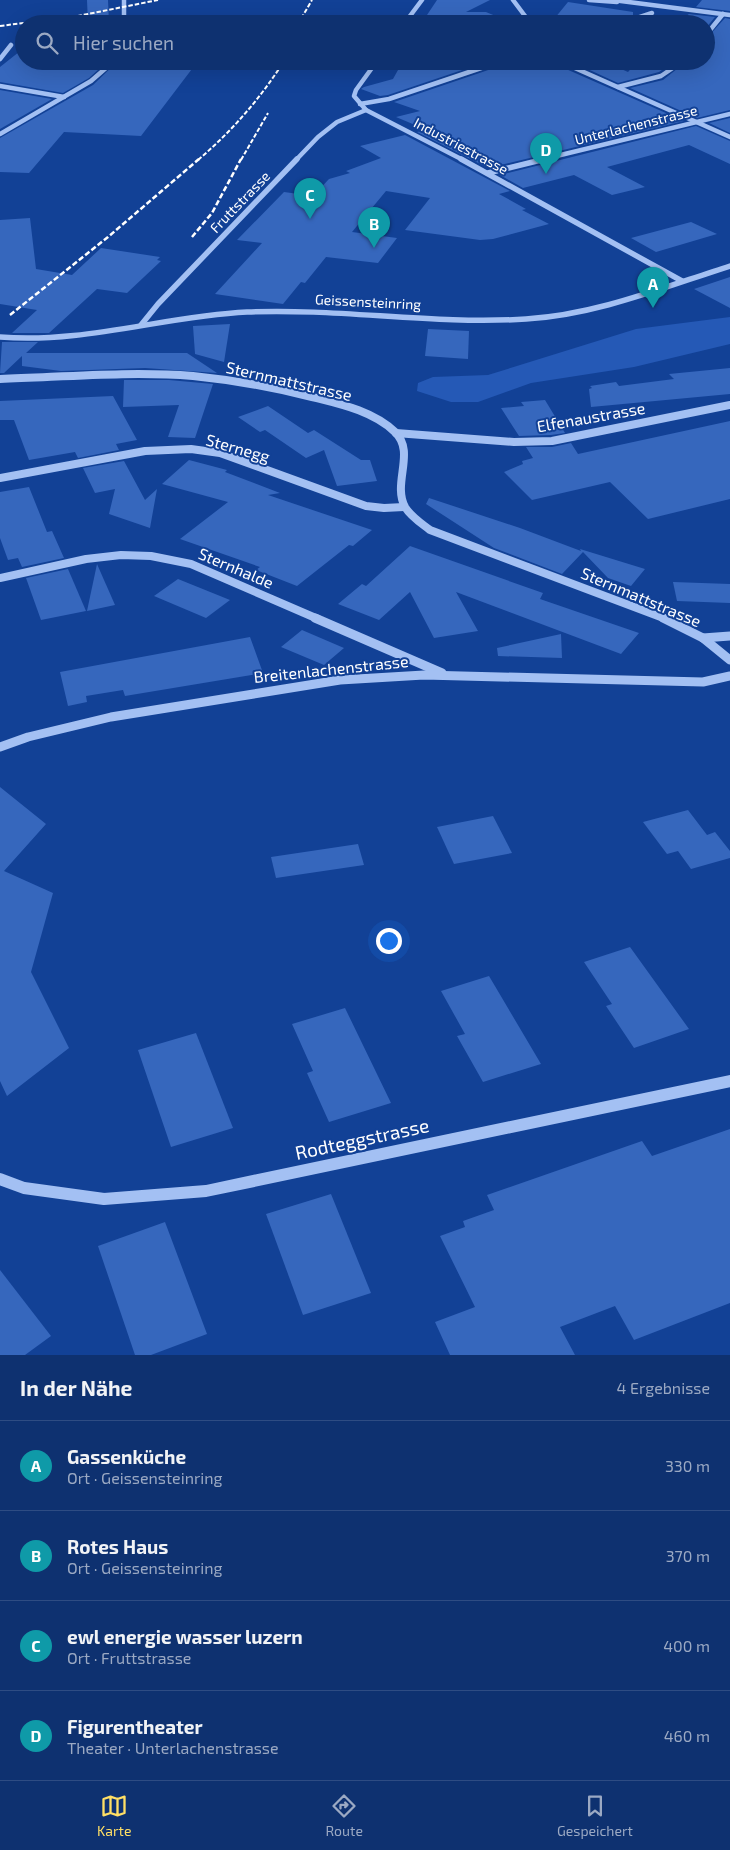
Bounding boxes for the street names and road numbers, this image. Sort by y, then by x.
street label: Unterlachenstrasse [573,101,699,148]
street label: Industriestrasse [411,114,511,178]
street label: Fruttstrasse [206,167,273,236]
street label: Geissensteinring [315,290,422,313]
street label: Sternmattstrasse [224,357,354,404]
street label: Elfenaustrasse [535,398,647,435]
street label: Sternegg [204,429,272,466]
street label: Sternhalde [196,543,277,592]
street label: Sternmattstrasse [578,563,704,630]
street label: Breitenlachenstrasse [253,651,409,686]
street label: Rodteggstrasse [293,1113,431,1164]

